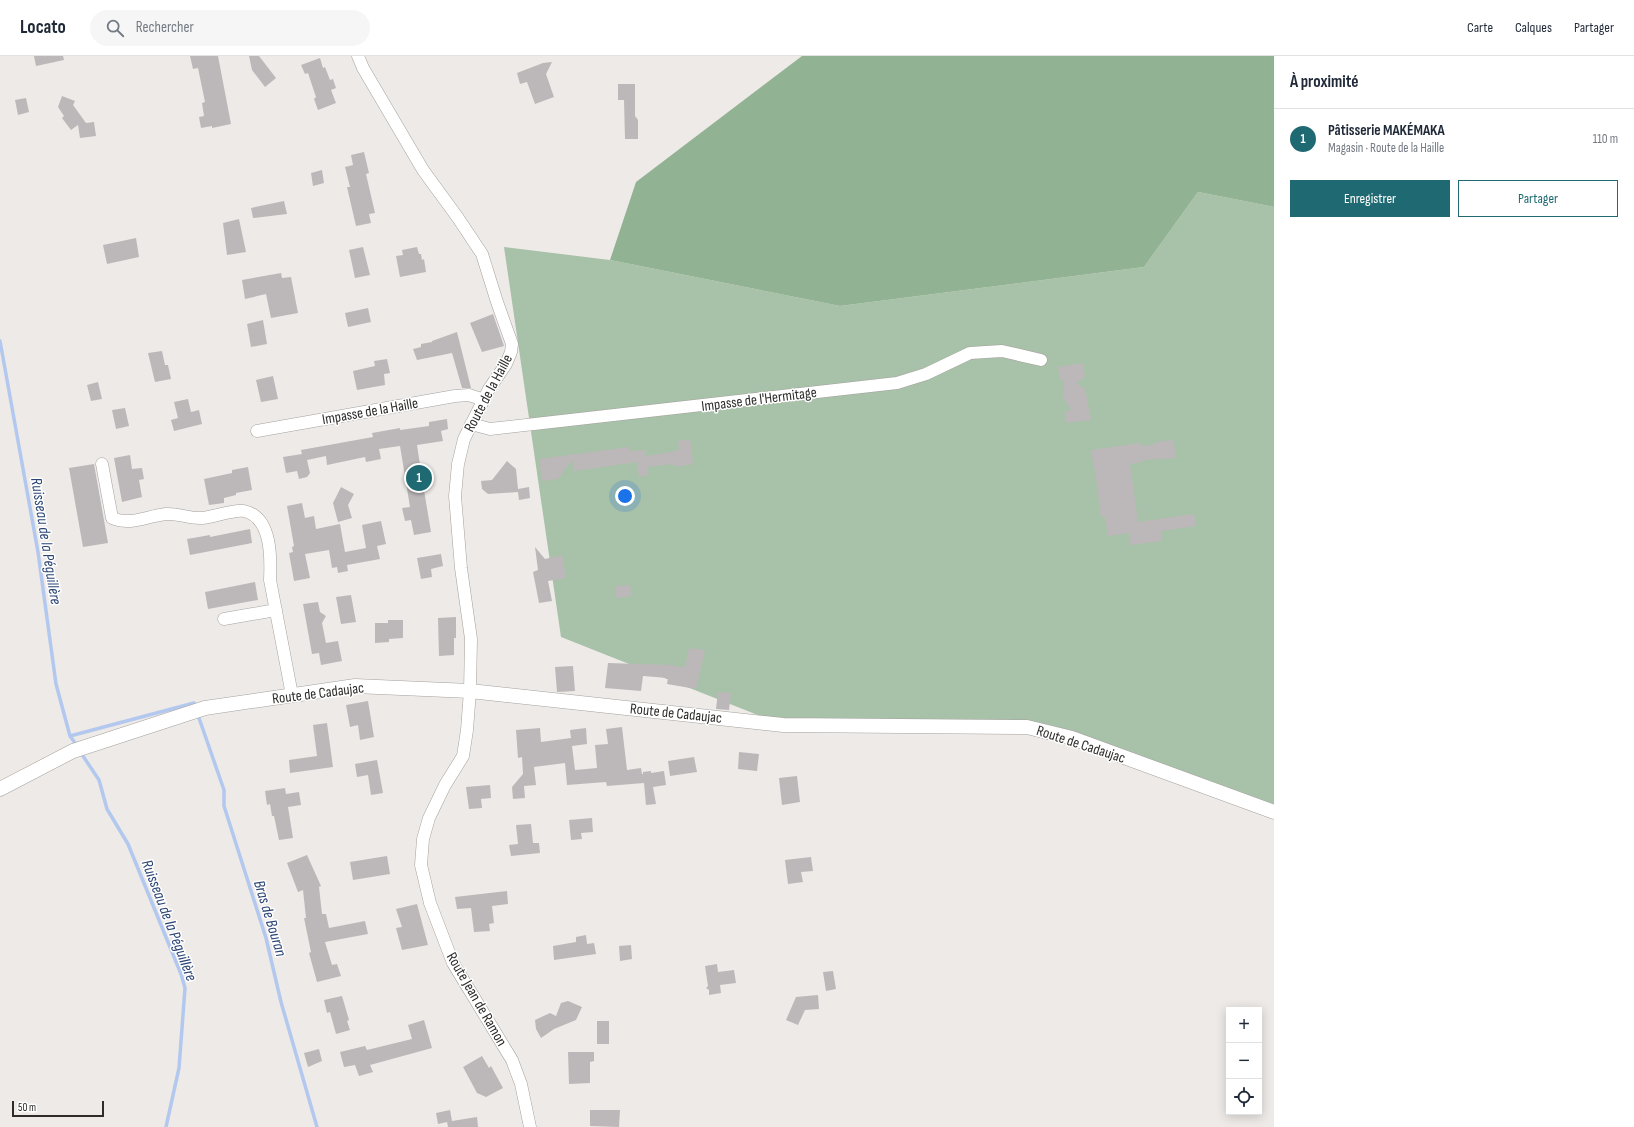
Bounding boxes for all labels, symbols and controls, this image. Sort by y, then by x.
search box [90,10,370,46]
text: Locato [20,16,66,39]
icon: search [104,17,126,39]
text: Rechercher [136,18,194,37]
text: Carte [1467,19,1493,36]
text: Calques [1515,19,1552,36]
text: Partager [1574,19,1614,36]
text: À proximité [1290,72,1358,92]
text: Pâtisserie MAKÉMAKA [1328,121,1445,140]
text: 1 [1300,131,1306,147]
text: 110 m [1593,131,1618,147]
text: Magasin · Route de la Haille [1328,140,1444,156]
button: Enregistrer [1290,180,1450,217]
button: Partager [1458,180,1618,217]
street label: Route de la Haille [460,351,517,435]
street label: Impasse de l'Hermitage [700,383,818,416]
street label: Impasse de la Haille [321,394,420,429]
pin: 1 [406,463,432,493]
water label: Ruisseau de la Péguillère [26,476,65,606]
your location [615,486,635,506]
street label: Route de Cadaujac [271,678,365,709]
street label: Route de Cadaujac [629,699,723,728]
street label: Route de Cadaujac [1034,721,1128,768]
water label: Ruisseau de la Péguillère [137,857,200,984]
water label: Bras de Bouran [249,878,290,959]
street label: Route Jean de Ramon [442,949,511,1050]
map controls [1226,1007,1262,1115]
button: + [1226,1007,1262,1043]
button: − [1226,1043,1262,1079]
button: locate [1226,1079,1262,1115]
scale bar [12,1099,104,1118]
text: 50 m [18,1101,36,1114]

